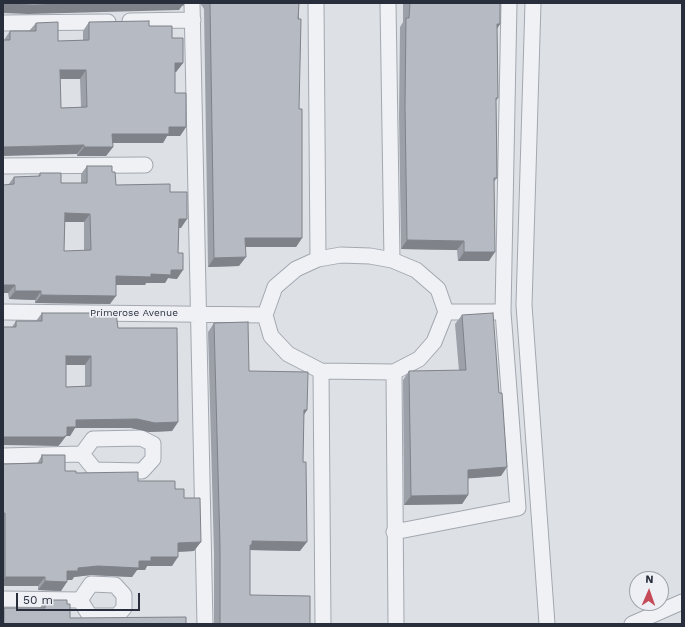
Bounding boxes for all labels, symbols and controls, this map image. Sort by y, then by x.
street label: Primerose Avenue [90,307,178,319]
north arrow [629,571,669,611]
text: N [645,573,654,586]
scale bar [18,585,142,611]
text: 50 m [23,593,53,607]

